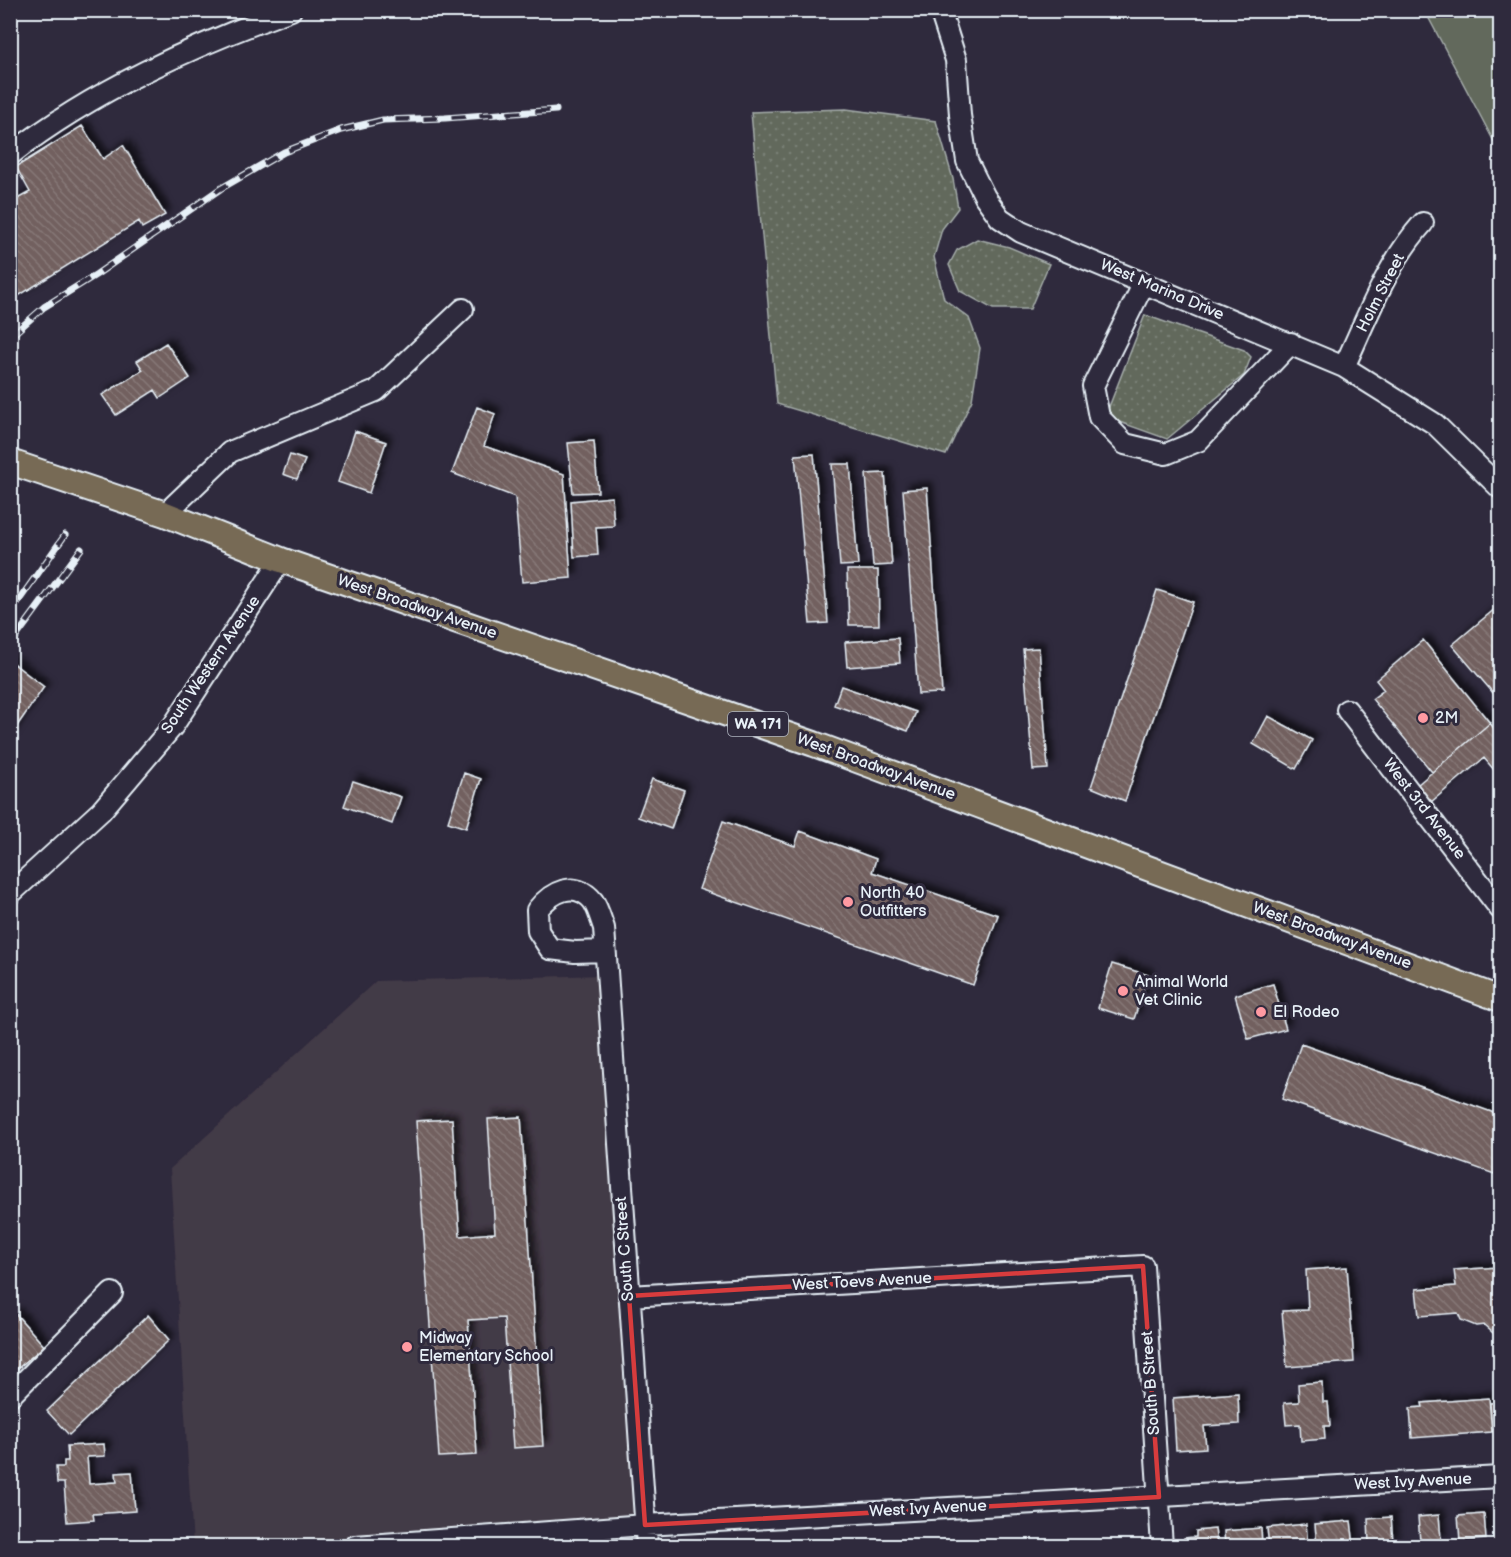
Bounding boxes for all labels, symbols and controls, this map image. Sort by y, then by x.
street label: Holm Street [1353,251,1409,335]
street label: West Marina Drive [1097,255,1227,325]
street label: West Broadway Avenue [335,571,500,643]
street label: South Western Avenue [158,592,265,738]
place label: 2M [1435,709,1458,728]
marker: 2M [1416,711,1430,725]
road number: WA 171 [728,712,788,736]
street label: West Broadway Avenue [794,729,958,805]
street label: West 3rd Avenue [1379,755,1470,864]
place label: North 40 Outfitters [860,884,926,921]
marker: North 40 Outfitters [841,895,855,909]
street label: West Broadway Avenue [1250,898,1414,974]
place label: Animal World Vet Clinic [1135,973,1228,1010]
marker: Animal World Vet Clinic [1116,984,1130,998]
place label: El Rodeo [1273,1003,1340,1022]
marker: El Rodeo [1254,1005,1268,1019]
street label: South C Street [612,1196,638,1302]
street label: West Toevs Avenue [792,1269,933,1295]
place label: Midway Elementary School [419,1329,553,1366]
street label: South B Street [1138,1330,1164,1436]
marker: Midway Elementary School [400,1340,414,1354]
street label: West Ivy Avenue [1354,1469,1473,1495]
street label: West Ivy Avenue [869,1496,988,1522]

